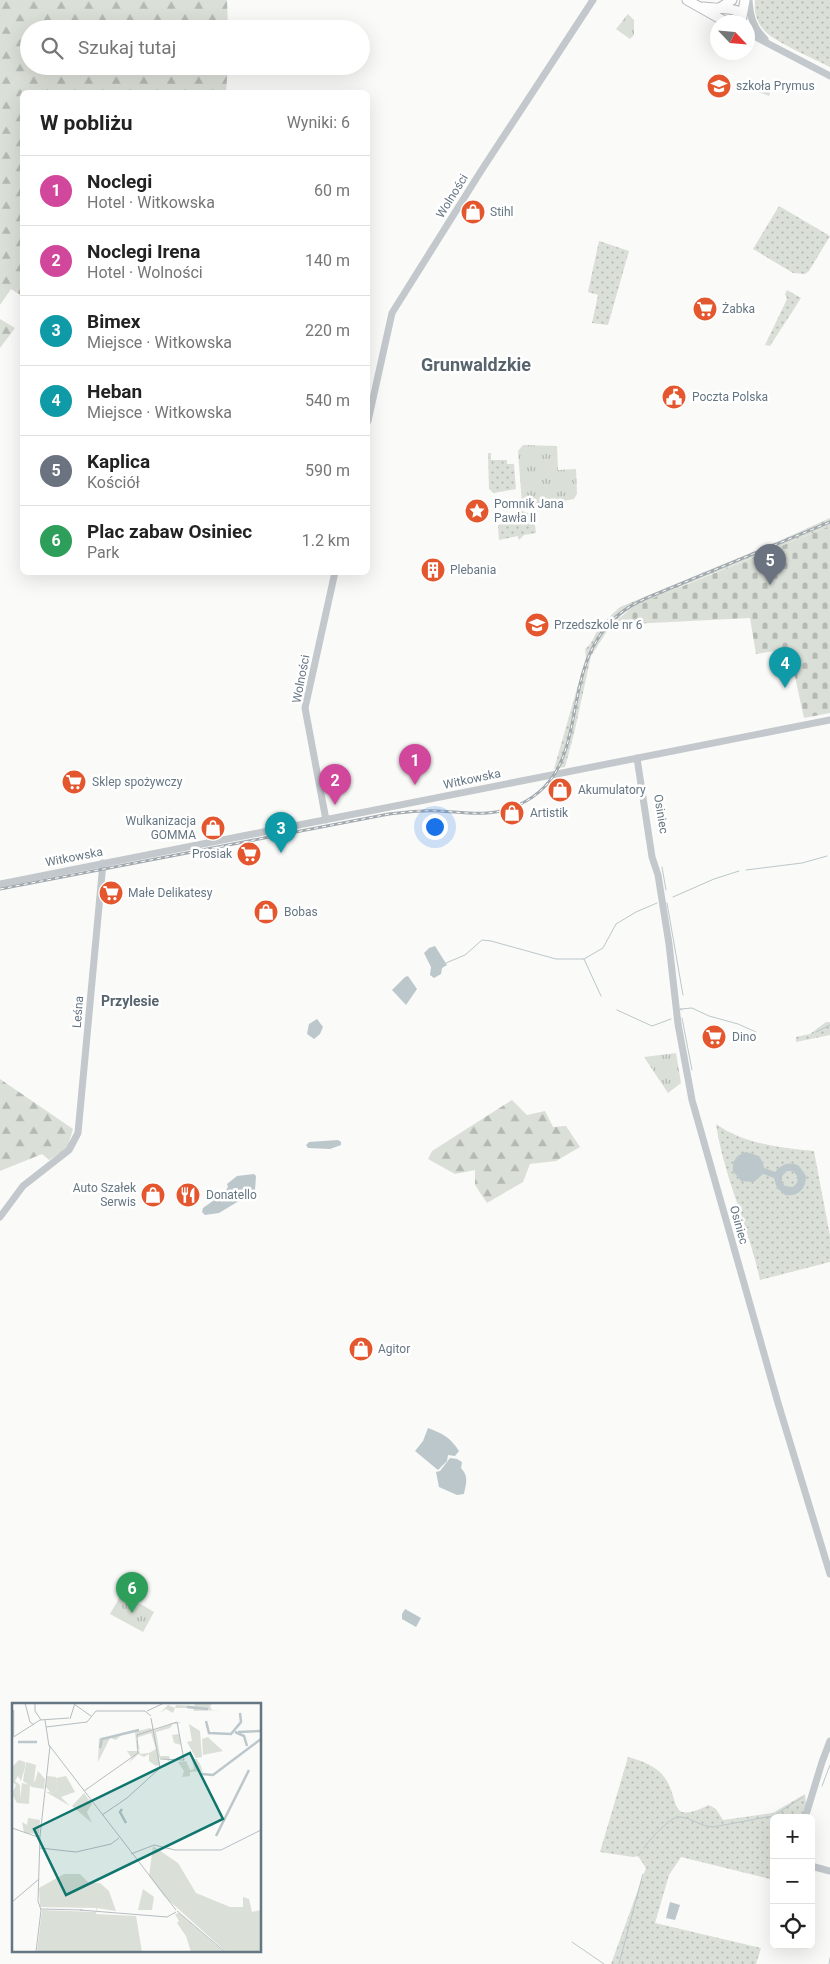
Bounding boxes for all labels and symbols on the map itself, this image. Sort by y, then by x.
north arrow [710,15,755,60]
school or university icon: szkoła Prymus [706,73,732,99]
place label: szkoła Prymus [736,79,815,93]
street label: Wolności [433,171,471,221]
shop icon: Stihl [460,199,486,225]
place label: Stihl [490,205,514,219]
supermarket icon: Żabka [692,296,718,322]
place label: Żabka [722,301,755,316]
district label: Grunwaldzkie [421,354,531,375]
public building icon: Poczta Polska [661,384,687,410]
place label: Poczta Polska [692,390,768,404]
place label: Pomnik Jana Pawła II [494,497,564,525]
place icon: Pomnik Jana Pawła II [464,498,490,524]
pin: 5 [754,544,786,585]
building icon: Plebania [420,557,446,583]
place label: Plebania [450,563,496,577]
school or university icon: Przedszkole nr 6 [524,612,550,638]
place label: Przedszkole nr 6 [554,618,643,632]
pin: 4 [769,647,801,688]
street label: Wolności [289,653,313,704]
pin: 1 [399,744,431,785]
pin: 2 [319,764,351,805]
street label: Witkowska [442,766,502,792]
supermarket icon: Sklep spożywczy [61,769,87,795]
place label: Sklep spożywczy [92,775,183,789]
shop icon: Akumulatory [547,777,573,803]
place label: Akumulatory [578,783,646,797]
street label: Osiniec [651,793,671,835]
shop icon: Artistik [499,800,525,826]
place label: Artistik [530,806,569,820]
pin: 3 [265,812,297,853]
place label: Wulkanizacja GOMMA [126,814,196,842]
your location [422,814,448,840]
shop icon: Wulkanizacja GOMMA [200,815,226,841]
supermarket icon: Prosiak [236,841,262,867]
street label: Witkowska [44,845,104,869]
place label: Prosiak [192,847,233,861]
supermarket icon: Małe Delikatesy [98,880,124,906]
place label: Małe Delikatesy [128,886,213,900]
shop icon: Bobas [253,899,279,925]
place label: Bobas [284,905,318,919]
district label: Przylesie [101,993,159,1009]
street label: Leśna [70,995,86,1029]
supermarket icon: Dino [701,1024,727,1050]
place label: Dino [732,1030,756,1044]
place label: Auto Szałek Serwis [73,1181,137,1209]
shop icon: Auto Szałek Serwis [140,1182,166,1208]
restaurant icon: Donatello [175,1182,201,1208]
place label: Donatello [206,1188,257,1202]
street label: Osiniec [727,1204,751,1246]
shop icon: Agitor [348,1336,374,1362]
place label: Agitor [378,1342,410,1356]
pin: 6 [116,1572,148,1613]
inset map [12,1703,261,1952]

